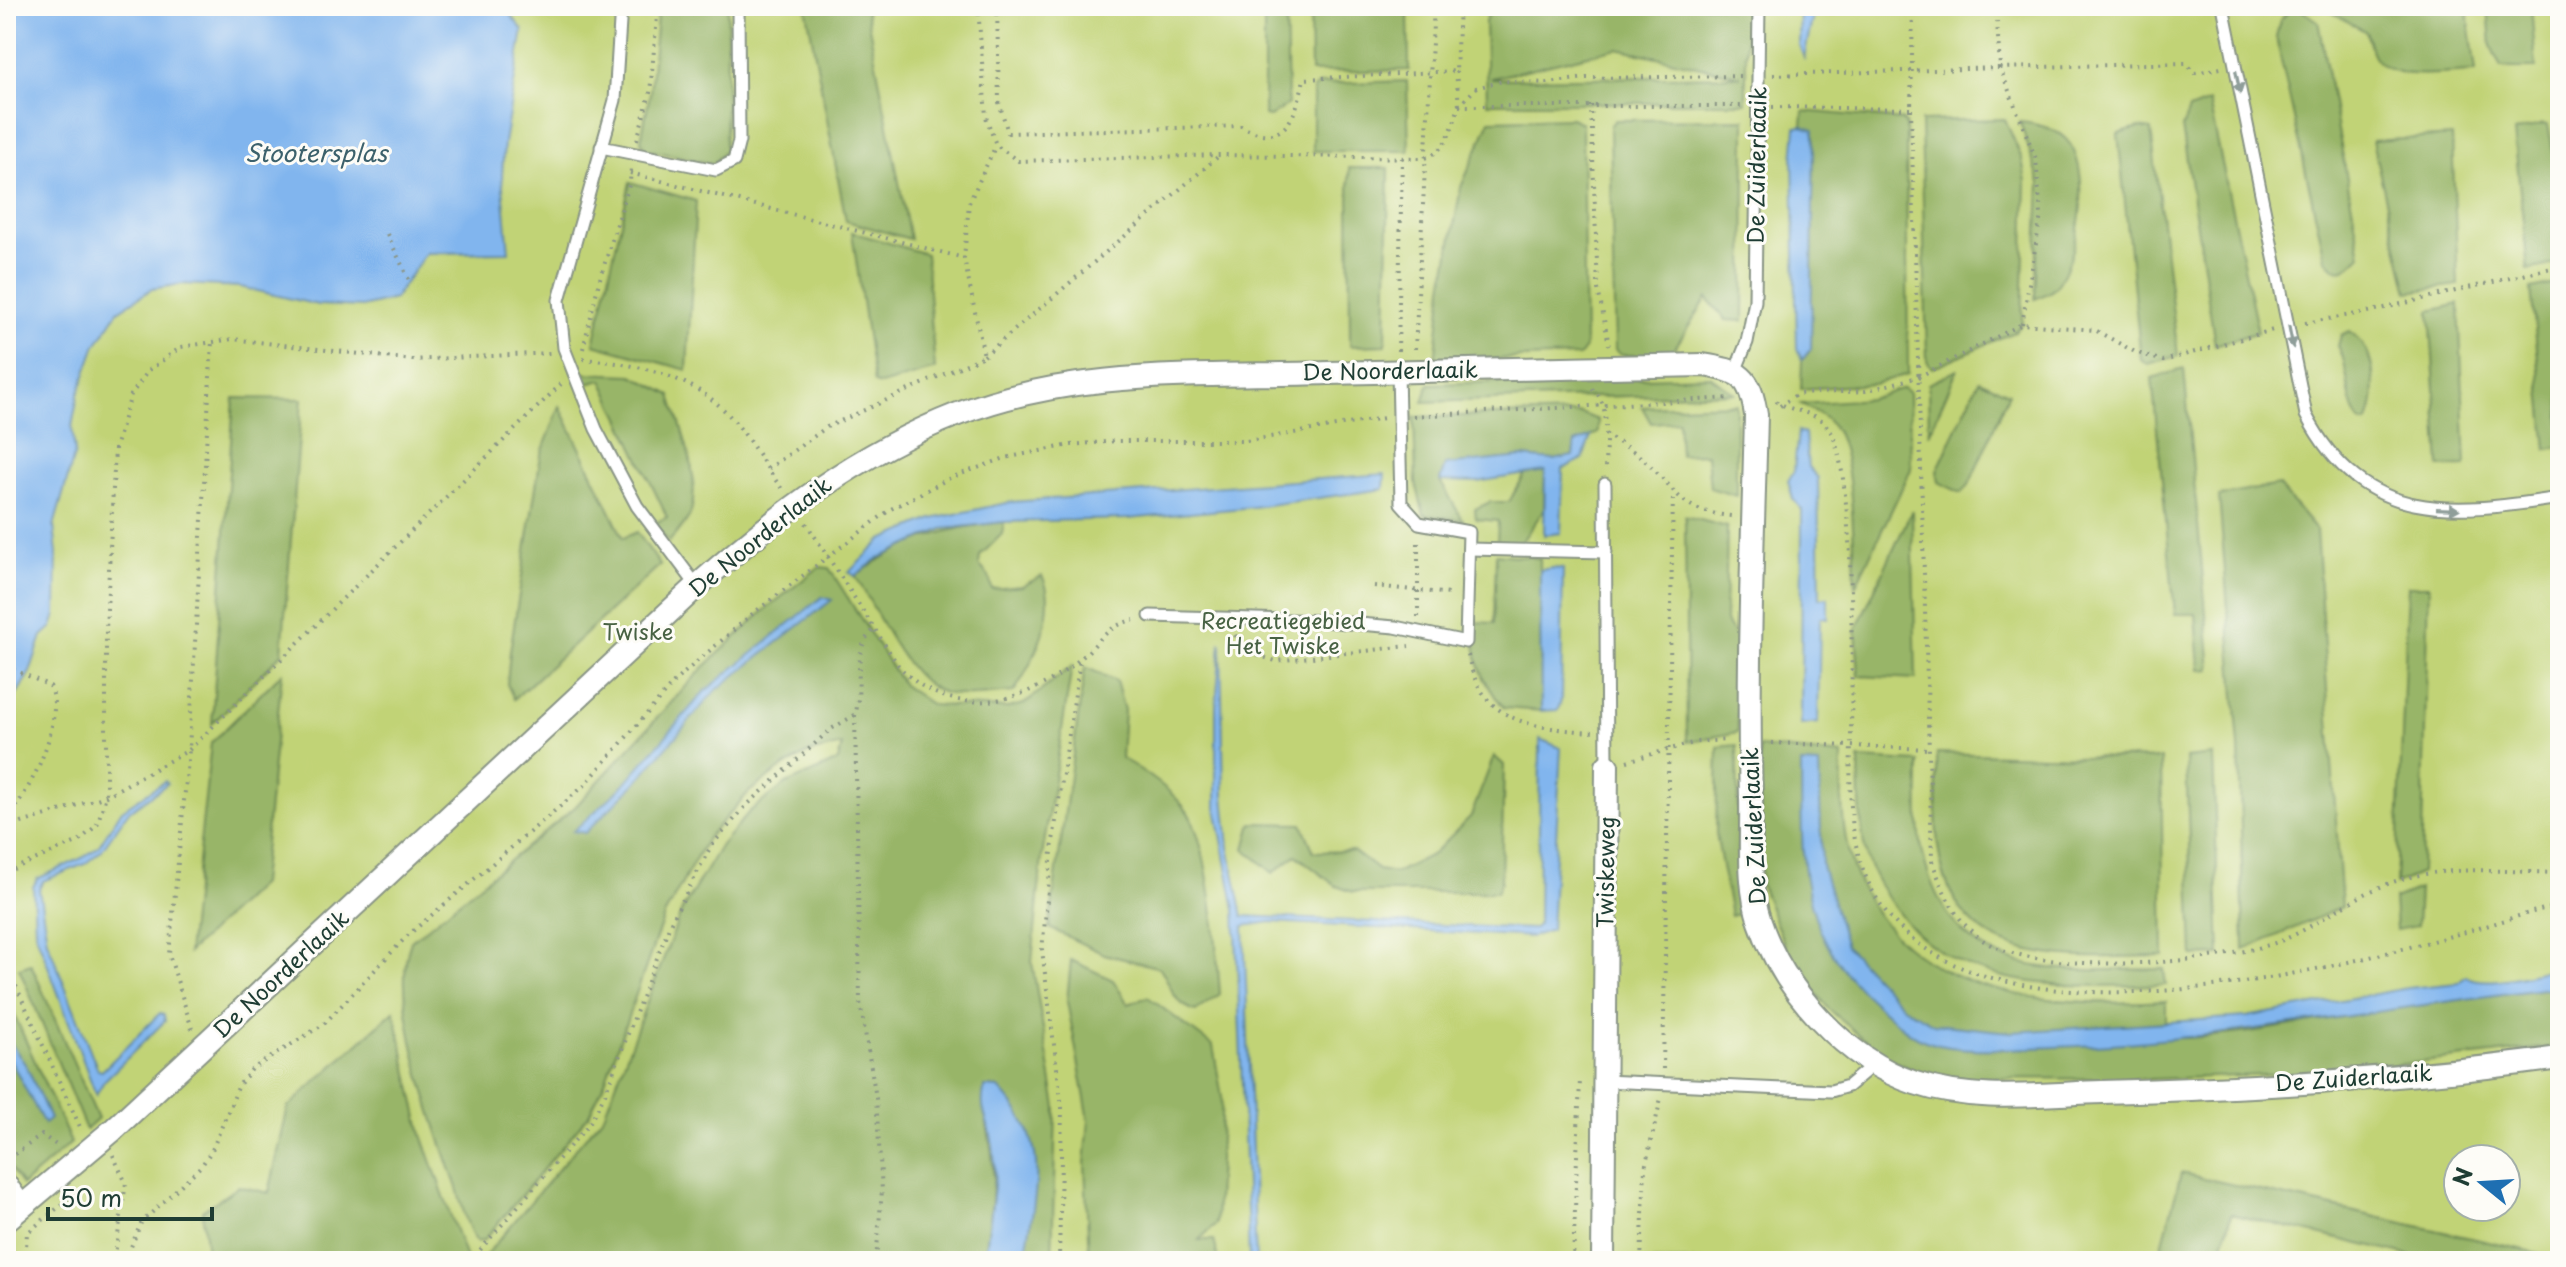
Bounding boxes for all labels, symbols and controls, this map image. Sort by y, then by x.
one-way arrow [2233,70,2245,95]
street label: De Zuiderlaaik [1738,86,1773,244]
water label: Stootersplas [245,134,389,170]
one-way arrow [2285,325,2298,350]
street label: De Noorderlaaik [1302,351,1478,388]
street label: De Noorderlaaik [680,468,838,604]
one-way arrow [2436,502,2461,515]
park label: Recreatiegebied Het Twiske [1201,603,1365,661]
park label: Twiske [602,614,674,647]
street label: De Zuiderlaaik [1732,747,1773,905]
street label: Twiskeweg [1587,816,1622,928]
street label: De Noorderlaaik [204,901,356,1045]
street label: De Zuiderlaaik [2274,1055,2433,1098]
north arrow [2442,1143,2522,1223]
text: N [2443,1163,2480,1190]
scale bar [48,1171,212,1221]
text: 50 m [60,1179,122,1215]

